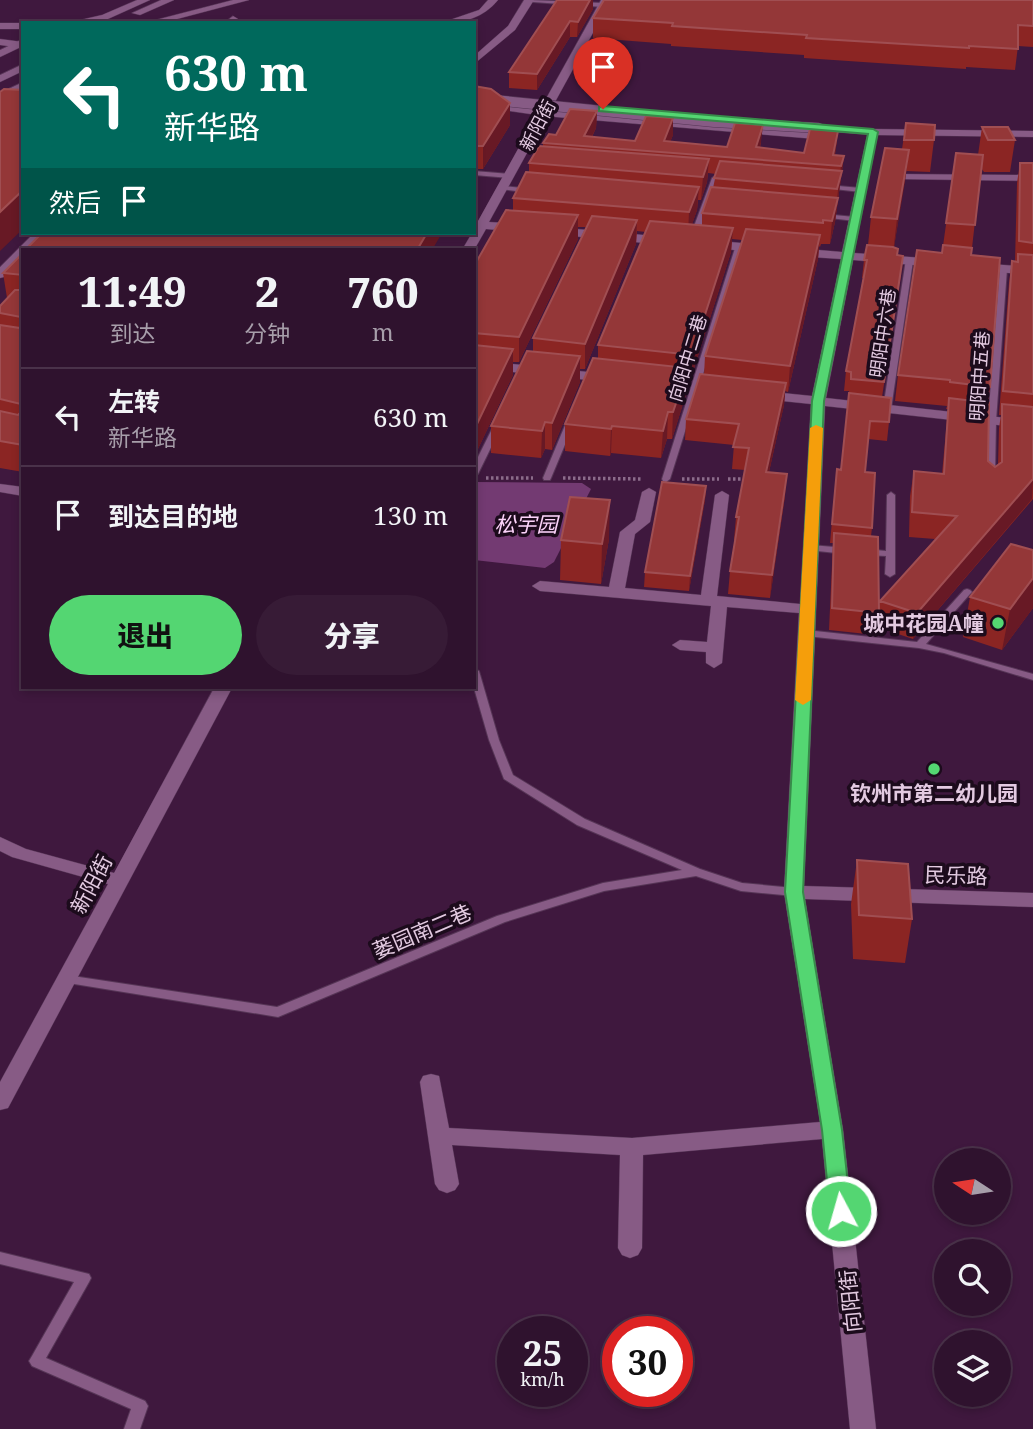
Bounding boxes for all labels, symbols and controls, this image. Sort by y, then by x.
pin [573,37,633,109]
text: 630 m [164,39,308,105]
icon: arrive [584,48,622,86]
icon: left [49,49,140,140]
street label: 新阳街 [514,96,560,154]
text: 新华路 [164,105,260,148]
icon: arrive [115,182,153,220]
text: 然后 [49,184,101,220]
text: 11:49 [78,262,187,319]
text: 2 [255,262,279,319]
text: 760 [347,263,419,320]
street label: 明阳中六巷 [864,287,900,379]
street label: 向阳中二巷 [662,311,712,405]
text: m [372,316,394,348]
text: 到达 [109,317,155,349]
text: 分钟 [244,317,290,349]
street label: 明阳中五巷 [964,330,994,422]
text: 左转 [108,383,160,419]
icon: left [49,398,87,436]
text: 630 m [373,399,448,435]
text: 新华路 [108,421,177,453]
icon: arrive [49,496,87,534]
text: 130 m [373,497,448,533]
text: 到达目的地 [108,498,238,534]
park label: 松宇园 [495,510,560,538]
button: 退出 [49,595,242,675]
button: 分享 [256,595,448,675]
place label: 城中花园A幢 [863,609,984,637]
marker: 城中花园A幢 [990,615,1006,631]
marker: 钦州市第二幼儿园 [926,761,942,777]
place label: 钦州市第二幼儿园 [850,779,1018,807]
street label: 新阳街 [64,850,118,918]
street label: 民乐路 [924,860,988,890]
street label: 蒌园南二巷 [368,898,476,964]
north arrow [934,1148,1012,1225]
map controls [934,1148,1011,1407]
position arrow [804,1174,878,1248]
button: search [934,1239,1011,1316]
street label: 向阳街 [833,1268,867,1334]
speed limit sign: 30 [602,1316,693,1407]
text: 25 [523,1329,562,1376]
button: layers [934,1330,1011,1407]
text: km/h [520,1367,565,1391]

